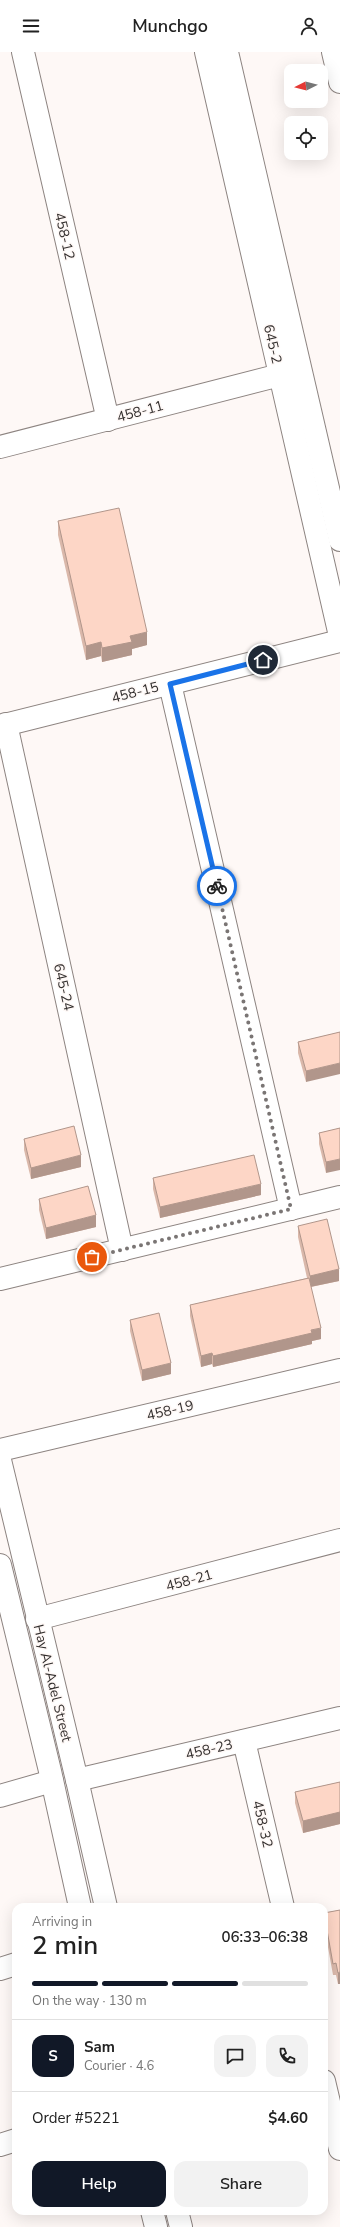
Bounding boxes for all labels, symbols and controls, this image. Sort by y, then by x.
text: Munchgo [132,14,208,38]
icon: menu [20,15,42,37]
icon: person [298,15,320,37]
north arrow [284,64,328,108]
map controls [284,64,328,160]
button: locate [284,116,328,160]
street label: 458-12 [50,211,79,262]
street label: 645-2 [259,323,286,366]
street label: 458-11 [115,396,166,427]
pin [246,643,280,677]
icon: home [252,649,274,671]
street label: 458-15 [110,677,161,708]
courier [197,866,237,906]
icon: bike [206,875,228,897]
street label: 645-24 [49,962,78,1013]
pin [75,1240,109,1274]
icon: bag [81,1246,103,1268]
street label: 458-19 [145,1396,196,1425]
street label: 458-21 [164,1565,215,1596]
street label: Hay Al-Adel Street [29,1622,76,1744]
street label: 458-23 [184,1735,235,1764]
street label: 458-32 [248,1799,277,1850]
text: Arriving in [32,1913,92,1931]
text: 06:33–06:38 [221,1927,308,1947]
text: 2 min [32,1928,98,1963]
text: On the way · 130 m [32,1992,147,2010]
button: chat [214,2035,256,2077]
button: phone [266,2035,308,2077]
text: Sam [84,2037,115,2057]
text: S [48,2046,58,2066]
text: Courier · 4.6 [84,2057,154,2075]
text: Order #5221 [32,2108,120,2128]
text: $4.60 [268,2108,308,2128]
button: Help [32,2161,166,2207]
button: Share [174,2161,308,2207]

